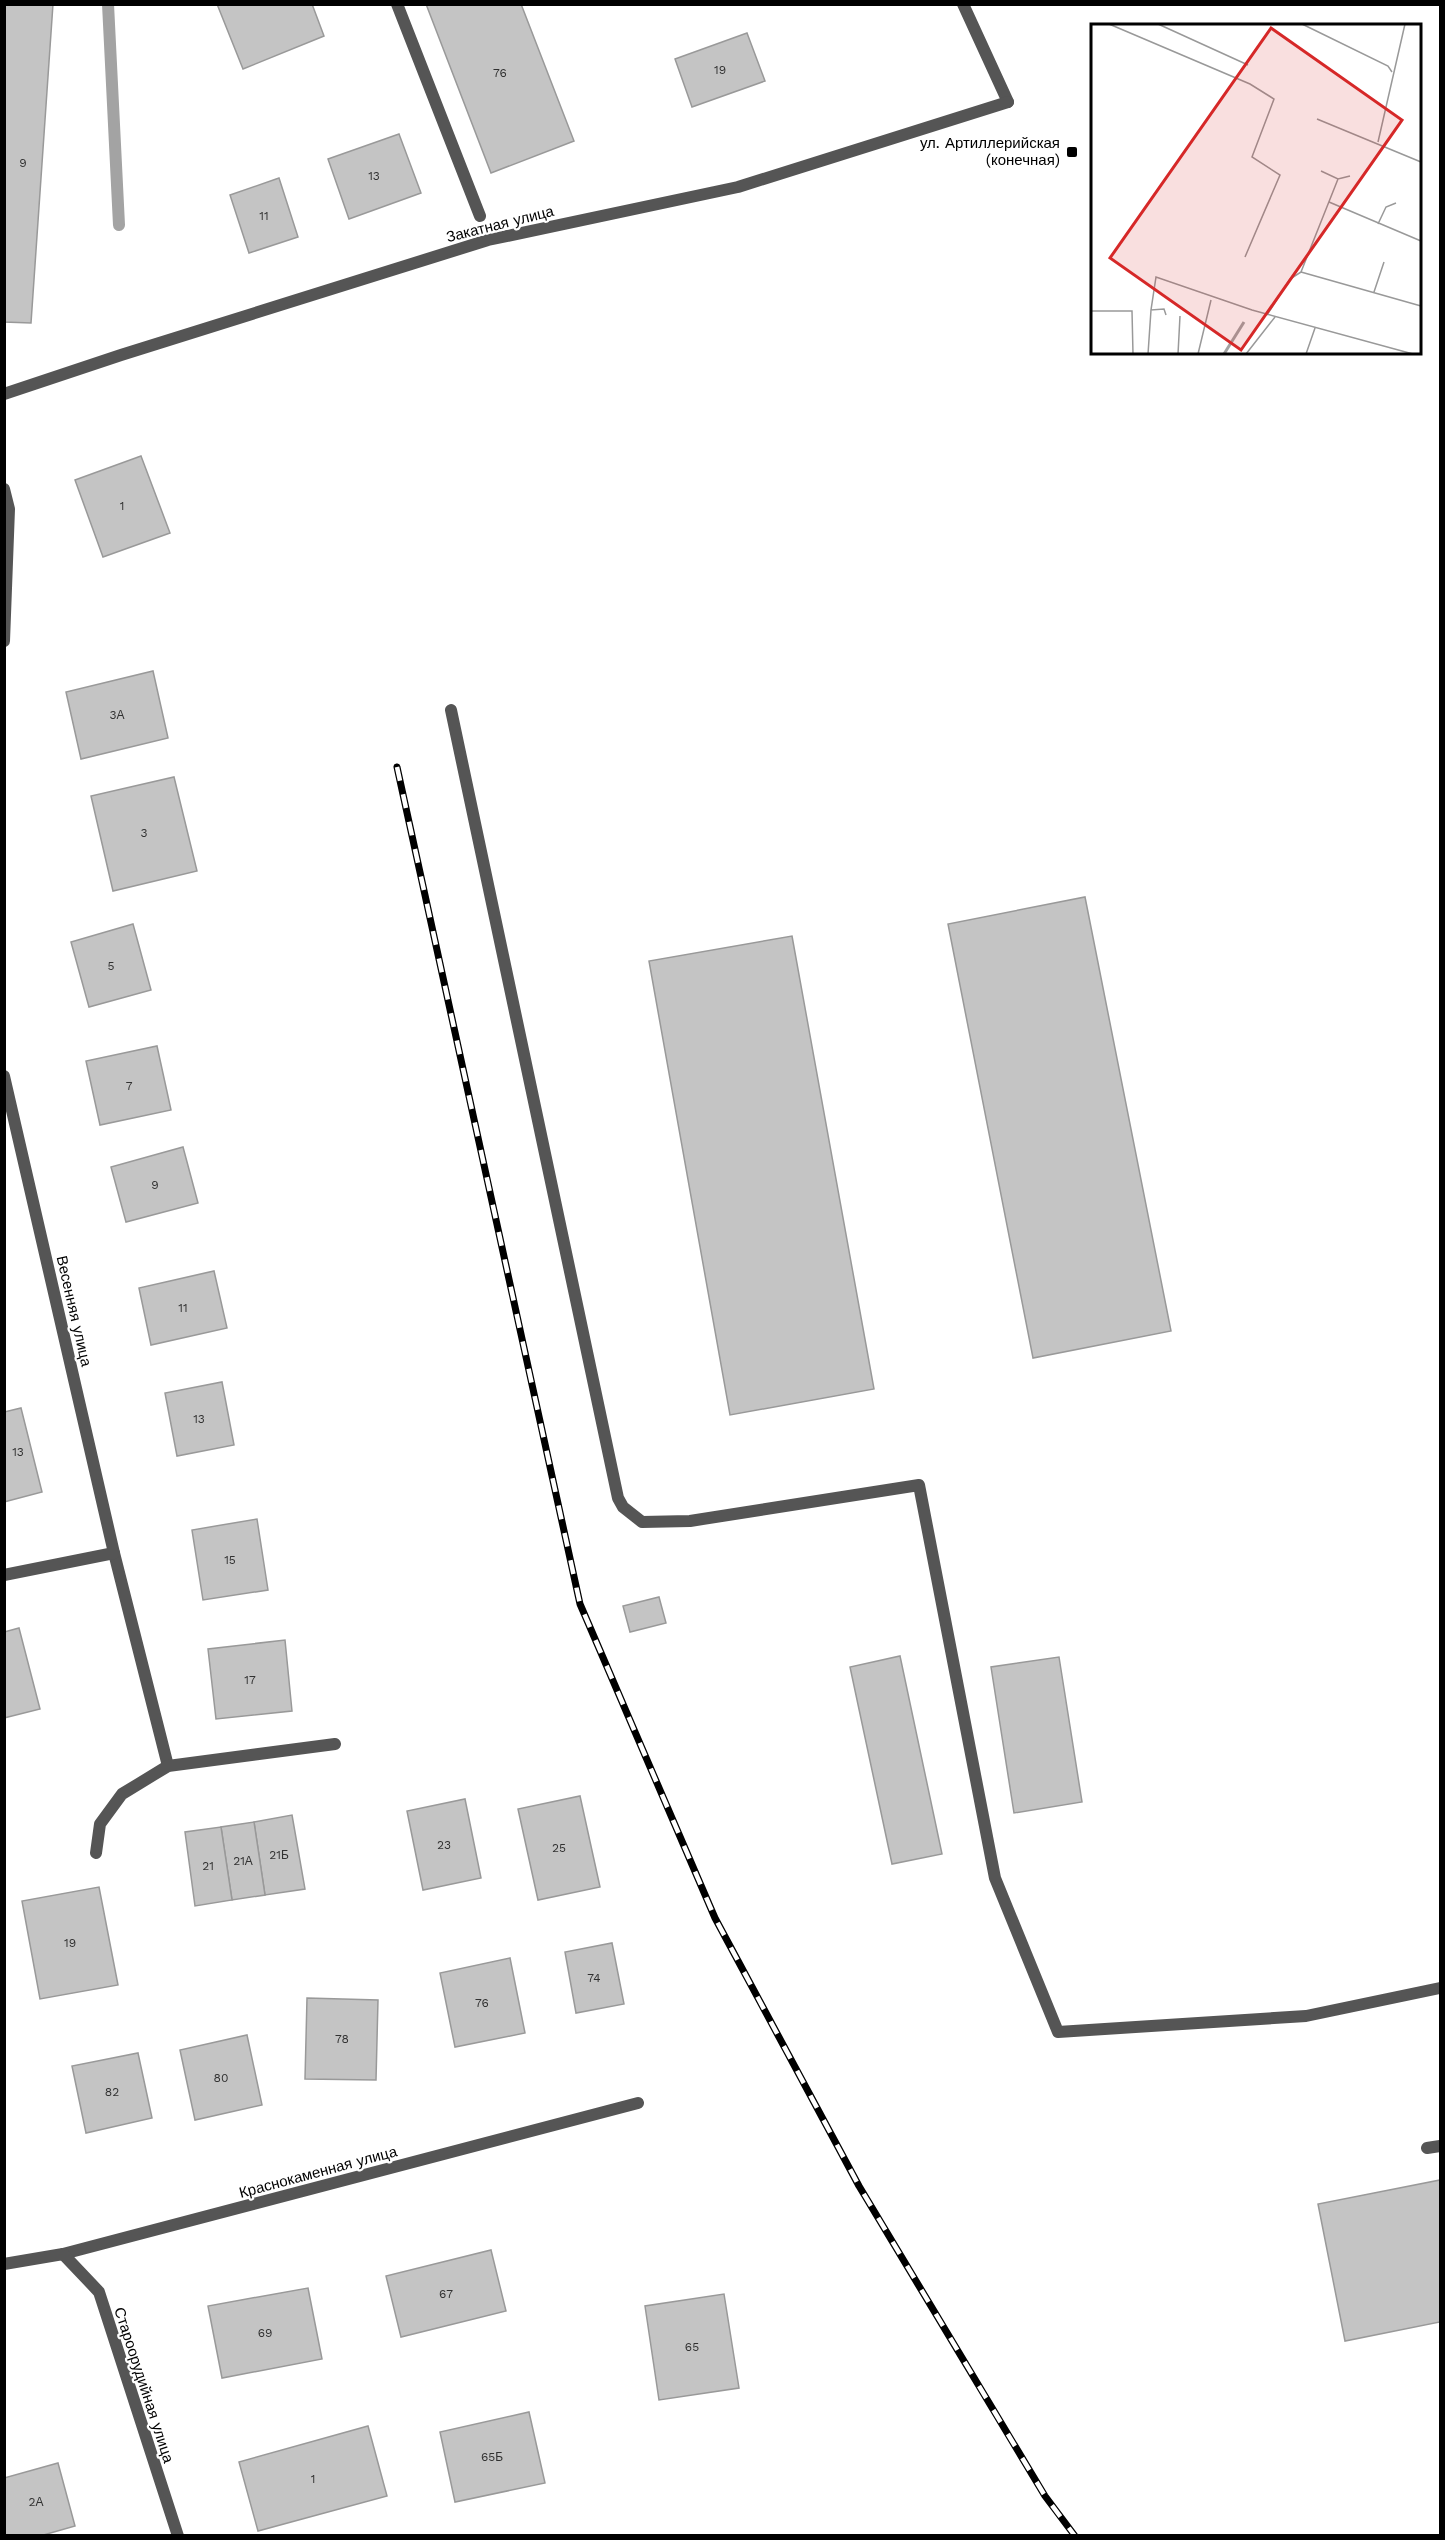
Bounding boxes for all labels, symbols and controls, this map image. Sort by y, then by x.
inset map [1091,24,1421,354]
house number: 19 [714,63,726,77]
house number: 76 [493,66,507,80]
place label: ул. Артиллерийская (конечная) [920,134,1060,169]
marker: ул. Артиллерийская (конечная) [1065,145,1079,159]
house number: 9 [19,156,27,170]
house number: 13 [368,169,380,183]
street label: Закатная улица [444,202,556,246]
house number: 11 [259,209,269,223]
house number: 1 [120,499,124,513]
house number: 3А [110,708,125,722]
house number: 3 [141,826,148,840]
house number: 5 [108,959,115,973]
house number: 7 [126,1079,133,1093]
house number: 9 [151,1178,159,1192]
street label: Весенняя улица [52,1254,96,1369]
house number: 11 [178,1301,188,1315]
house number: 13 [193,1412,205,1426]
house number: 13 [12,1445,24,1459]
house number: 15 [224,1553,236,1567]
house number: 17 [244,1673,256,1687]
house number: 23 [437,1838,451,1852]
house number: 25 [552,1841,566,1855]
house number: 21Б [269,1848,289,1862]
house number: 21А [233,1854,253,1868]
house number: 21 [202,1859,214,1873]
house number: 19 [64,1936,76,1950]
house number: 74 [587,1971,601,1985]
house number: 76 [475,1996,489,2010]
house number: 78 [335,2032,349,2046]
house number: 80 [214,2071,228,2085]
house number: 82 [105,2085,119,2099]
street label: Краснокаменная улица [237,2142,400,2202]
house number: 67 [439,2287,453,2301]
street label: Староорудийная улица [110,2305,178,2466]
house number: 69 [258,2326,272,2340]
house number: 65 [685,2340,699,2354]
house number: 65Б [481,2450,503,2464]
house number: 1 [311,2472,315,2486]
house number: 2А [29,2495,44,2509]

